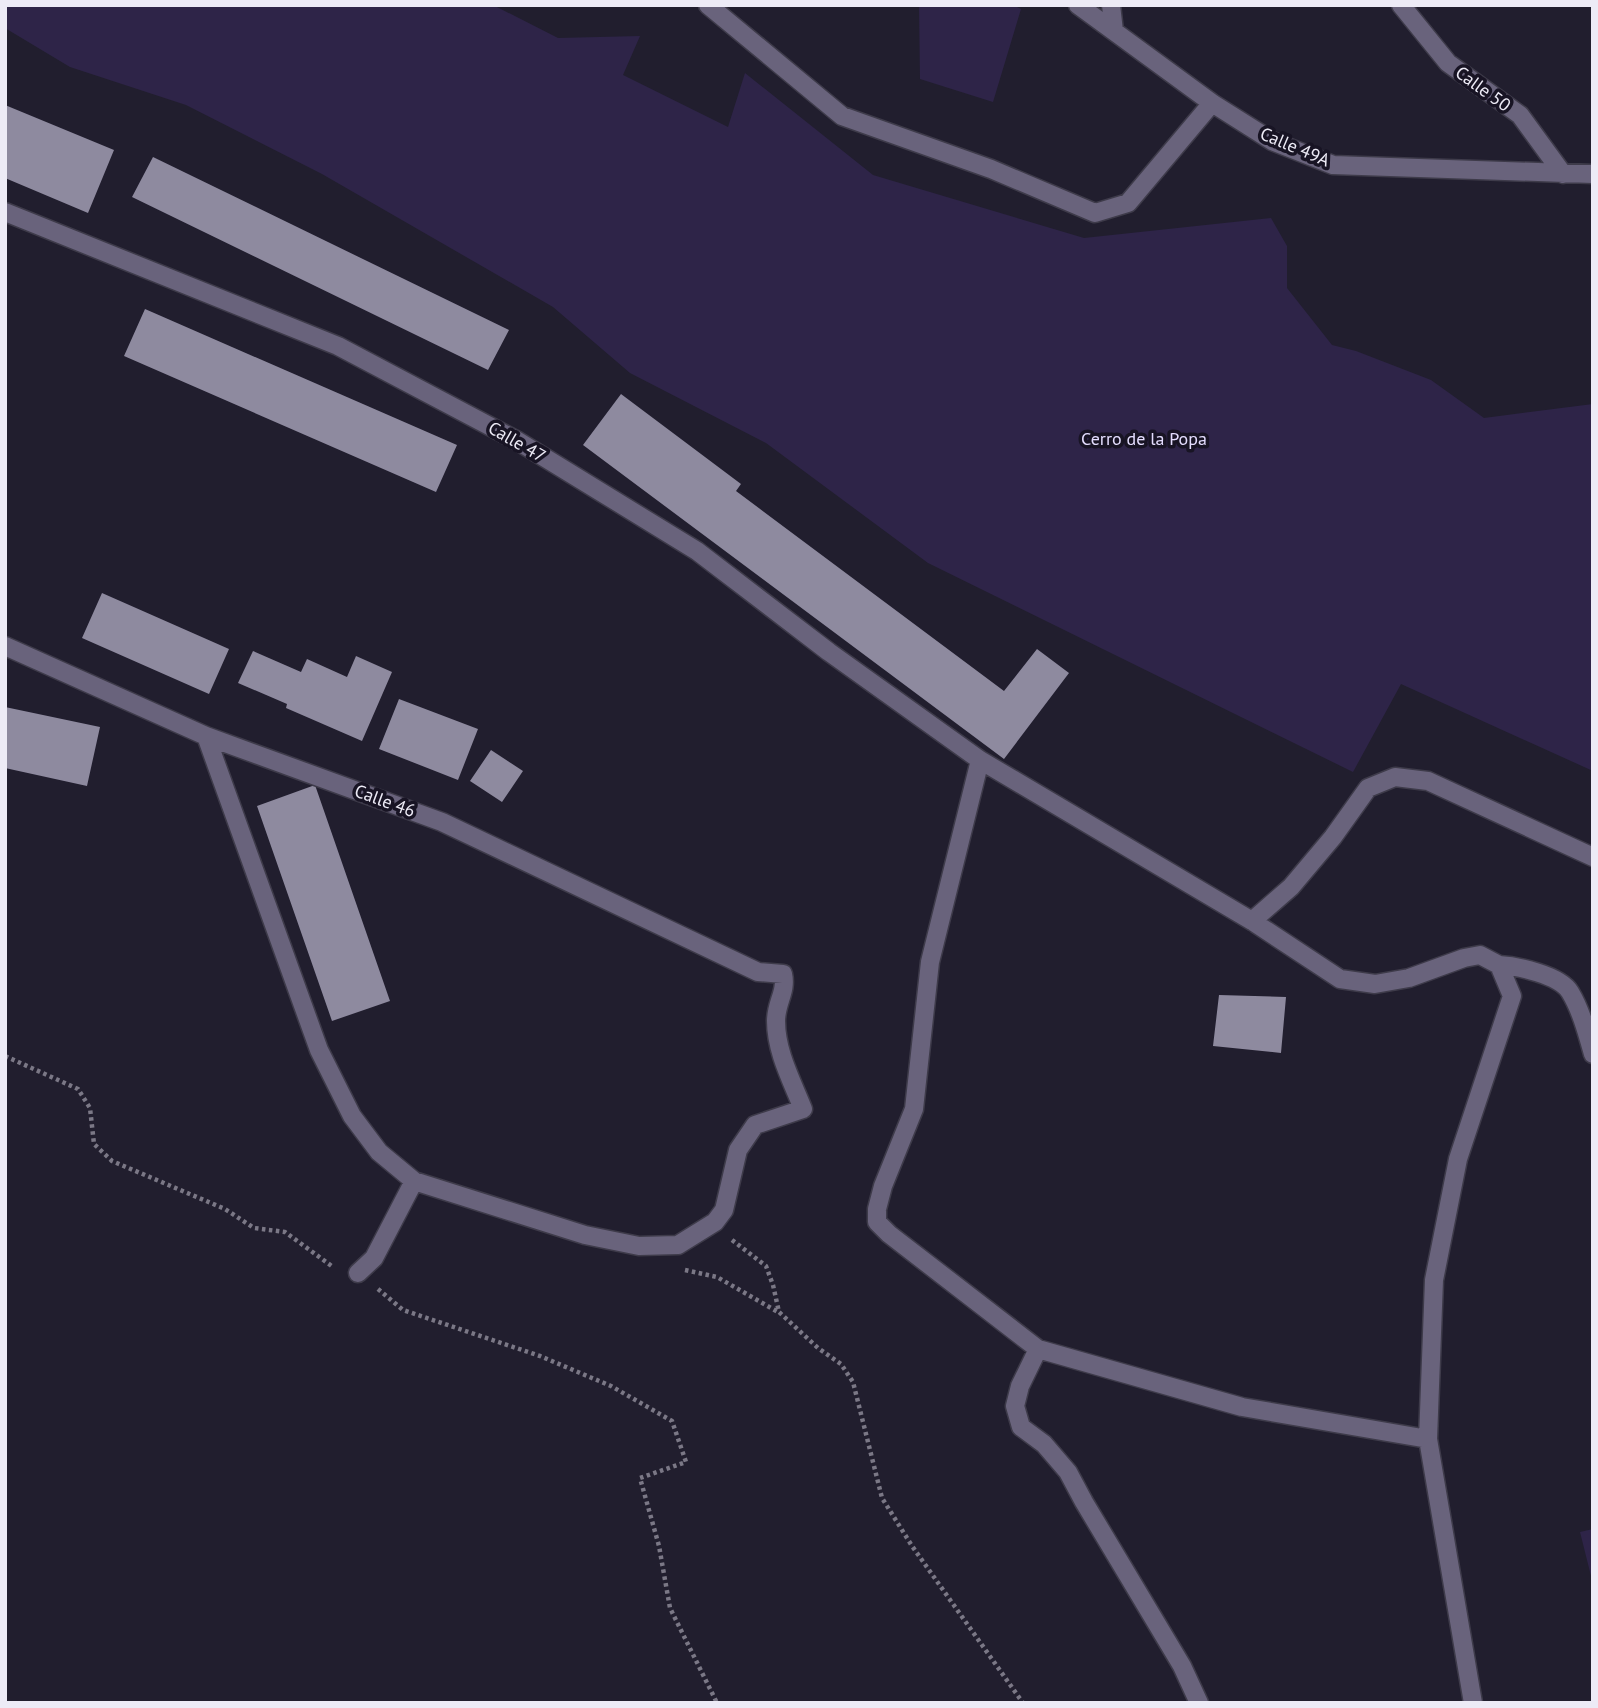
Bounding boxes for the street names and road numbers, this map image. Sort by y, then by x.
street label: Calle 50 [1451,61,1516,117]
street label: Calle 49A [1257,122,1334,172]
street label: Calle 47 [484,416,550,467]
street label: Calle 46 [352,779,419,822]

